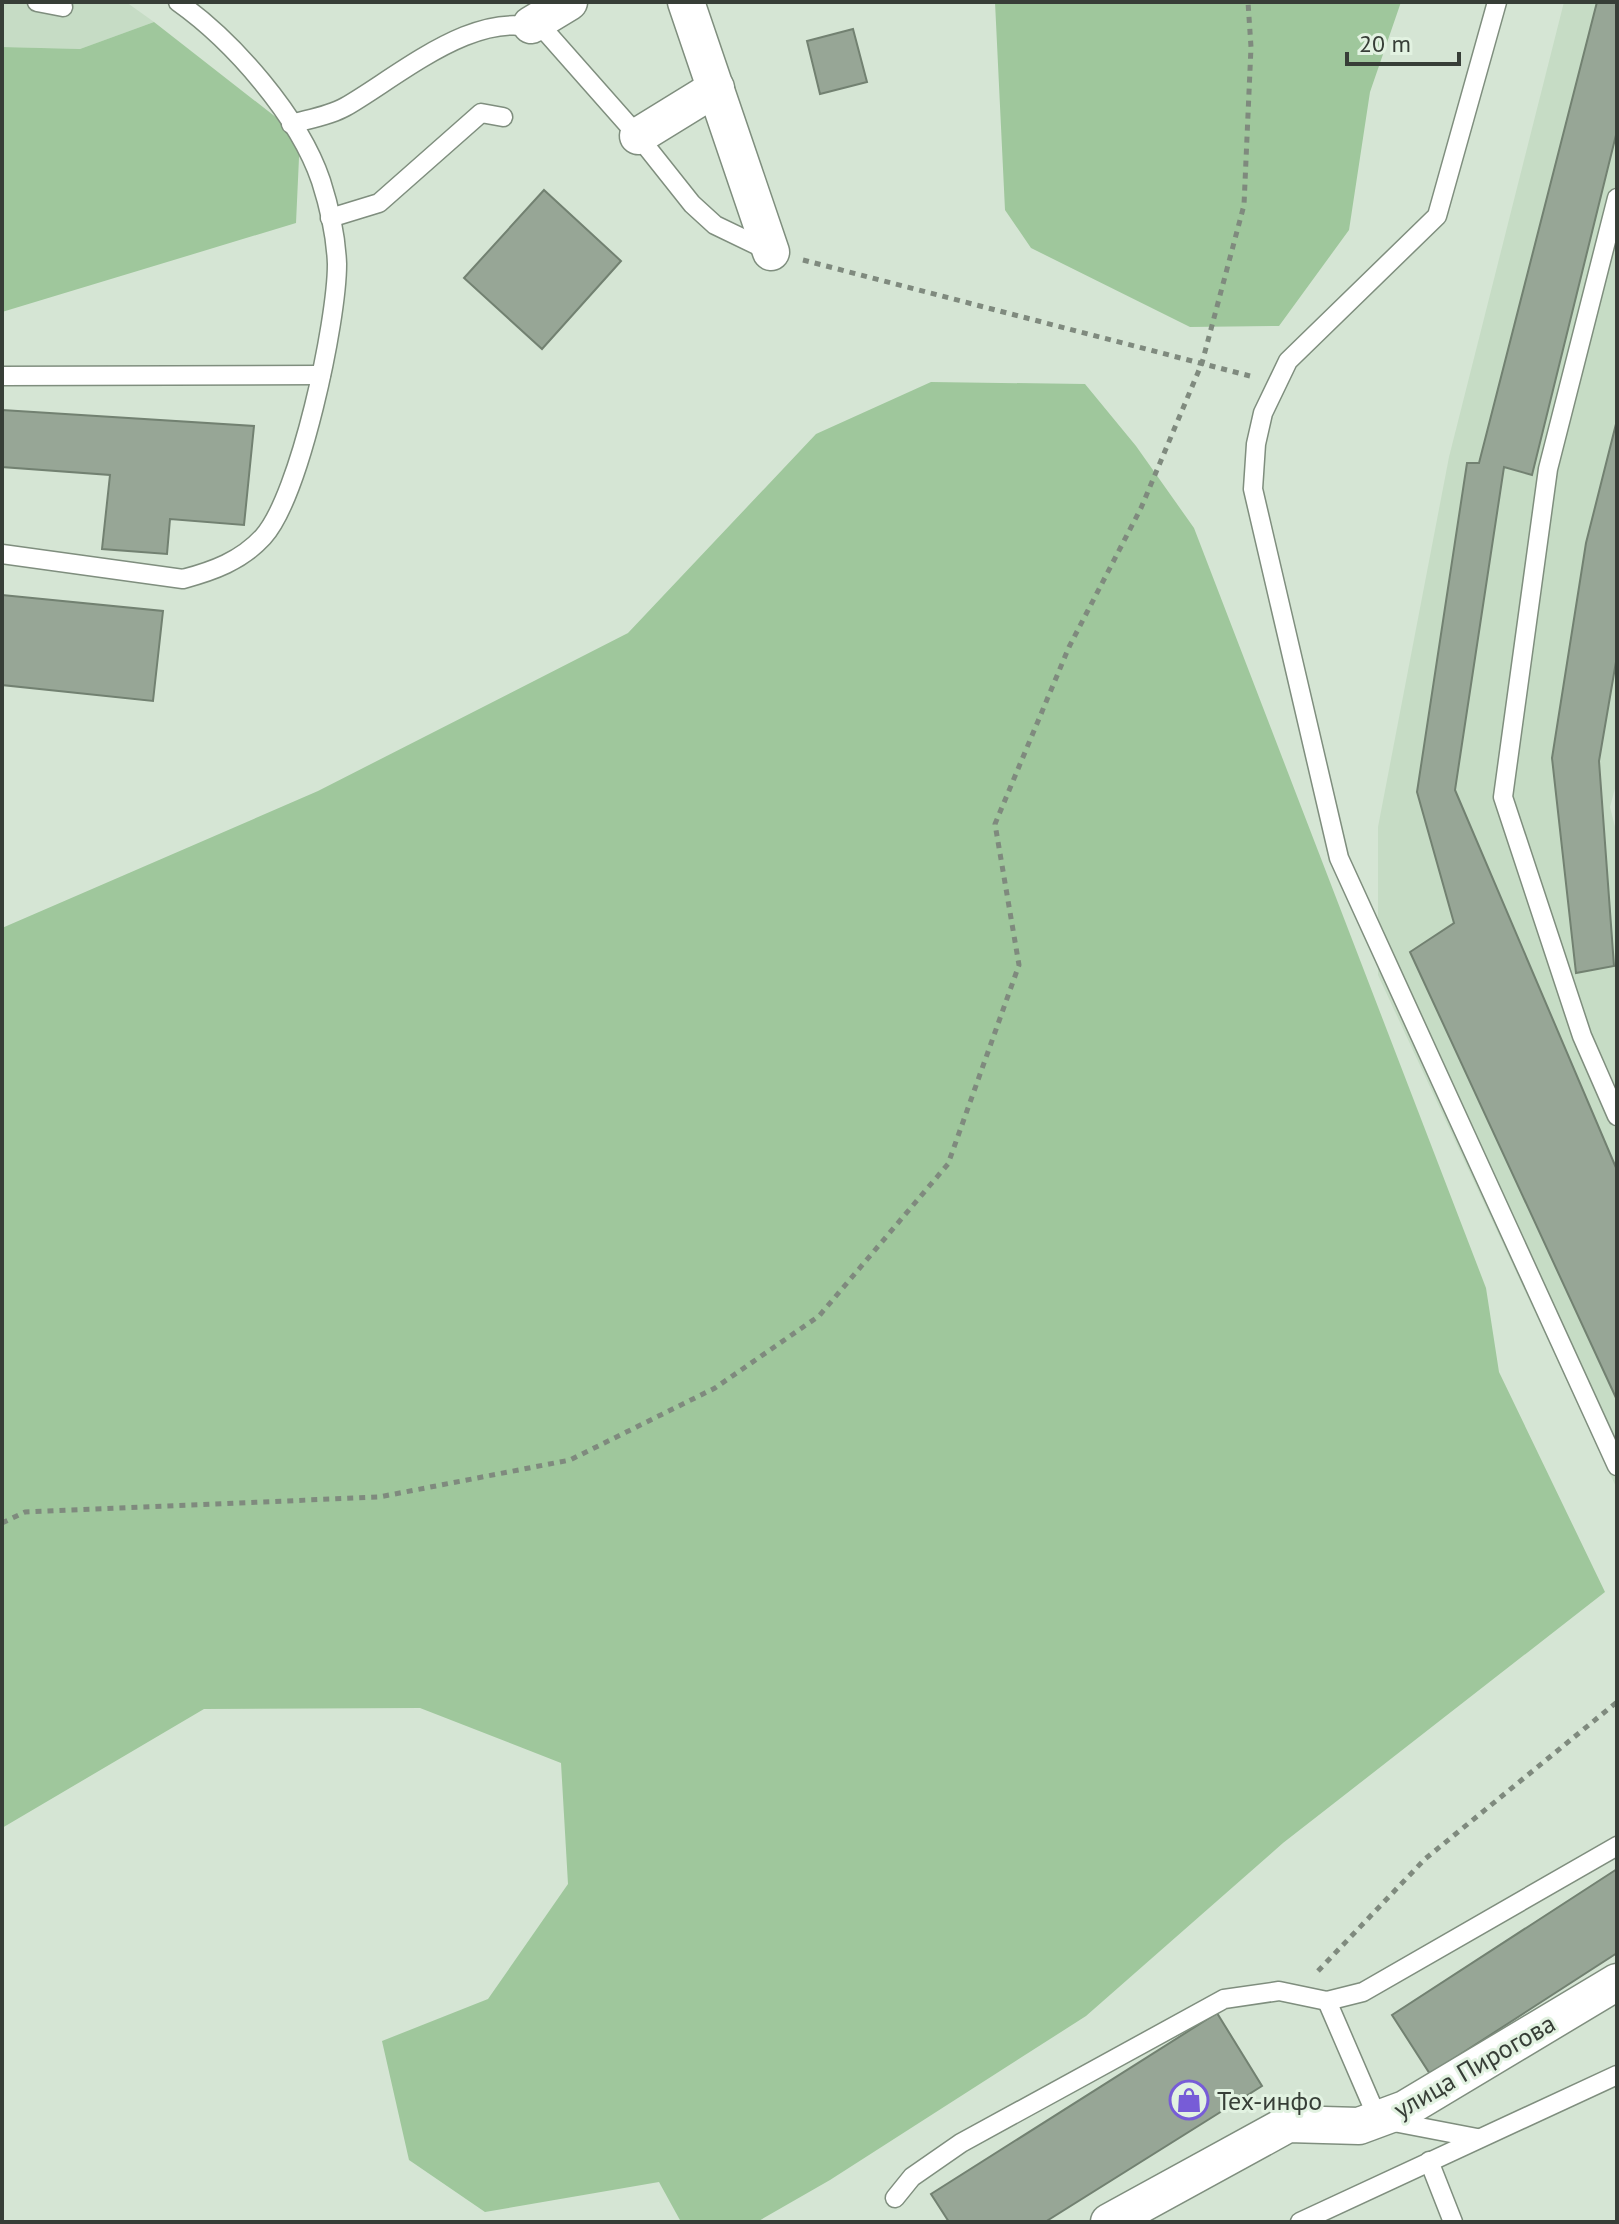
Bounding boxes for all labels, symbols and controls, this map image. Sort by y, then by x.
scale bar [1347,16,1459,66]
text: 20 m [1359,28,1411,59]
street label: улица Пирогова [1387,2006,1561,2126]
shop icon: Тех-инфо [1168,2079,1210,2121]
place label: Тех-инфо [1217,2084,1322,2117]

